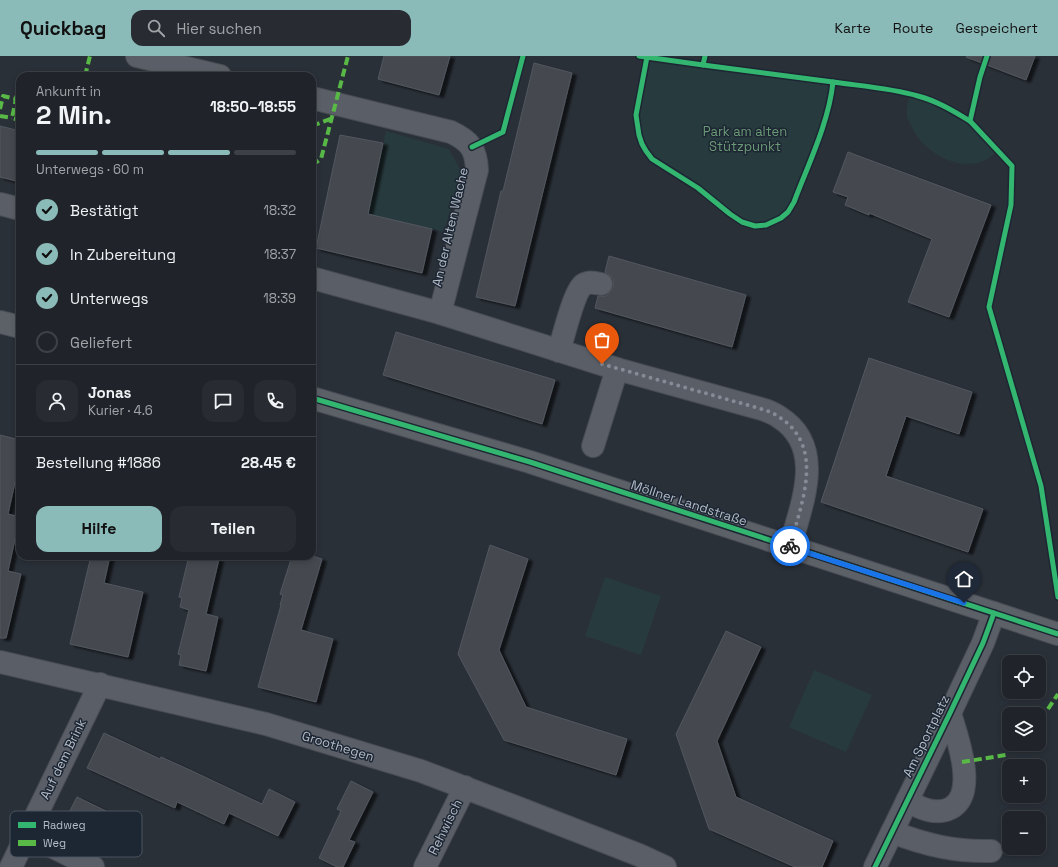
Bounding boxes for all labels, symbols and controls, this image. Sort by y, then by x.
search box [131,10,411,46]
text: Quickbag [20,16,107,41]
icon: search [145,17,167,39]
text: Hier suchen [177,19,262,38]
text: Karte [835,19,871,37]
text: Route [893,19,933,37]
text: Gespeichert [955,19,1038,37]
text: Ankunft in [36,83,101,100]
text: 18:50–18:55 [210,97,296,116]
text: 2 Min. [36,98,112,132]
park label: Park am alten Stützpunkt [703,123,787,155]
text: Unterwegs · 60 m [36,161,144,178]
street label: An der Alten Wache [428,166,472,288]
icon: check [36,199,58,221]
text: Bestätigt [70,201,139,220]
text: 18:32 [263,202,296,219]
icon: check [36,243,58,265]
text: In Zubereitung [70,245,176,264]
text: 18:37 [264,246,296,263]
icon: check [36,287,58,309]
text: Unterwegs [70,289,148,308]
text: 18:39 [263,290,296,307]
pin [585,323,619,364]
icon: bag [591,329,613,351]
text: Geliefert [70,333,132,352]
button: person [36,380,78,422]
button: chat [202,380,244,422]
button: phone [254,380,296,422]
text: Jonas [88,383,131,402]
text: Kurier · 4.6 [88,402,153,419]
text: Bestellung #1886 [36,453,161,472]
text: 28.45 € [241,453,296,472]
street label: Möllner Landstraße [629,476,749,530]
button: Hilfe [36,506,162,552]
button: Teilen [170,506,296,552]
courier [770,526,810,566]
icon: bike [779,535,801,557]
pin [947,562,981,603]
icon: home [953,568,975,590]
map controls [1002,655,1046,855]
button: locate [1002,655,1046,699]
street label: Am Sportplatz [899,692,953,780]
button: layers [1002,707,1046,751]
street label: Auf dem Brink [36,716,90,802]
street label: Groothegen [300,727,376,765]
button: + [1002,759,1046,803]
street label: Rehwisch [424,796,466,858]
legend [10,811,142,857]
button: − [1002,811,1046,855]
text: Radweg [43,818,85,832]
text: Weg [43,836,66,850]

